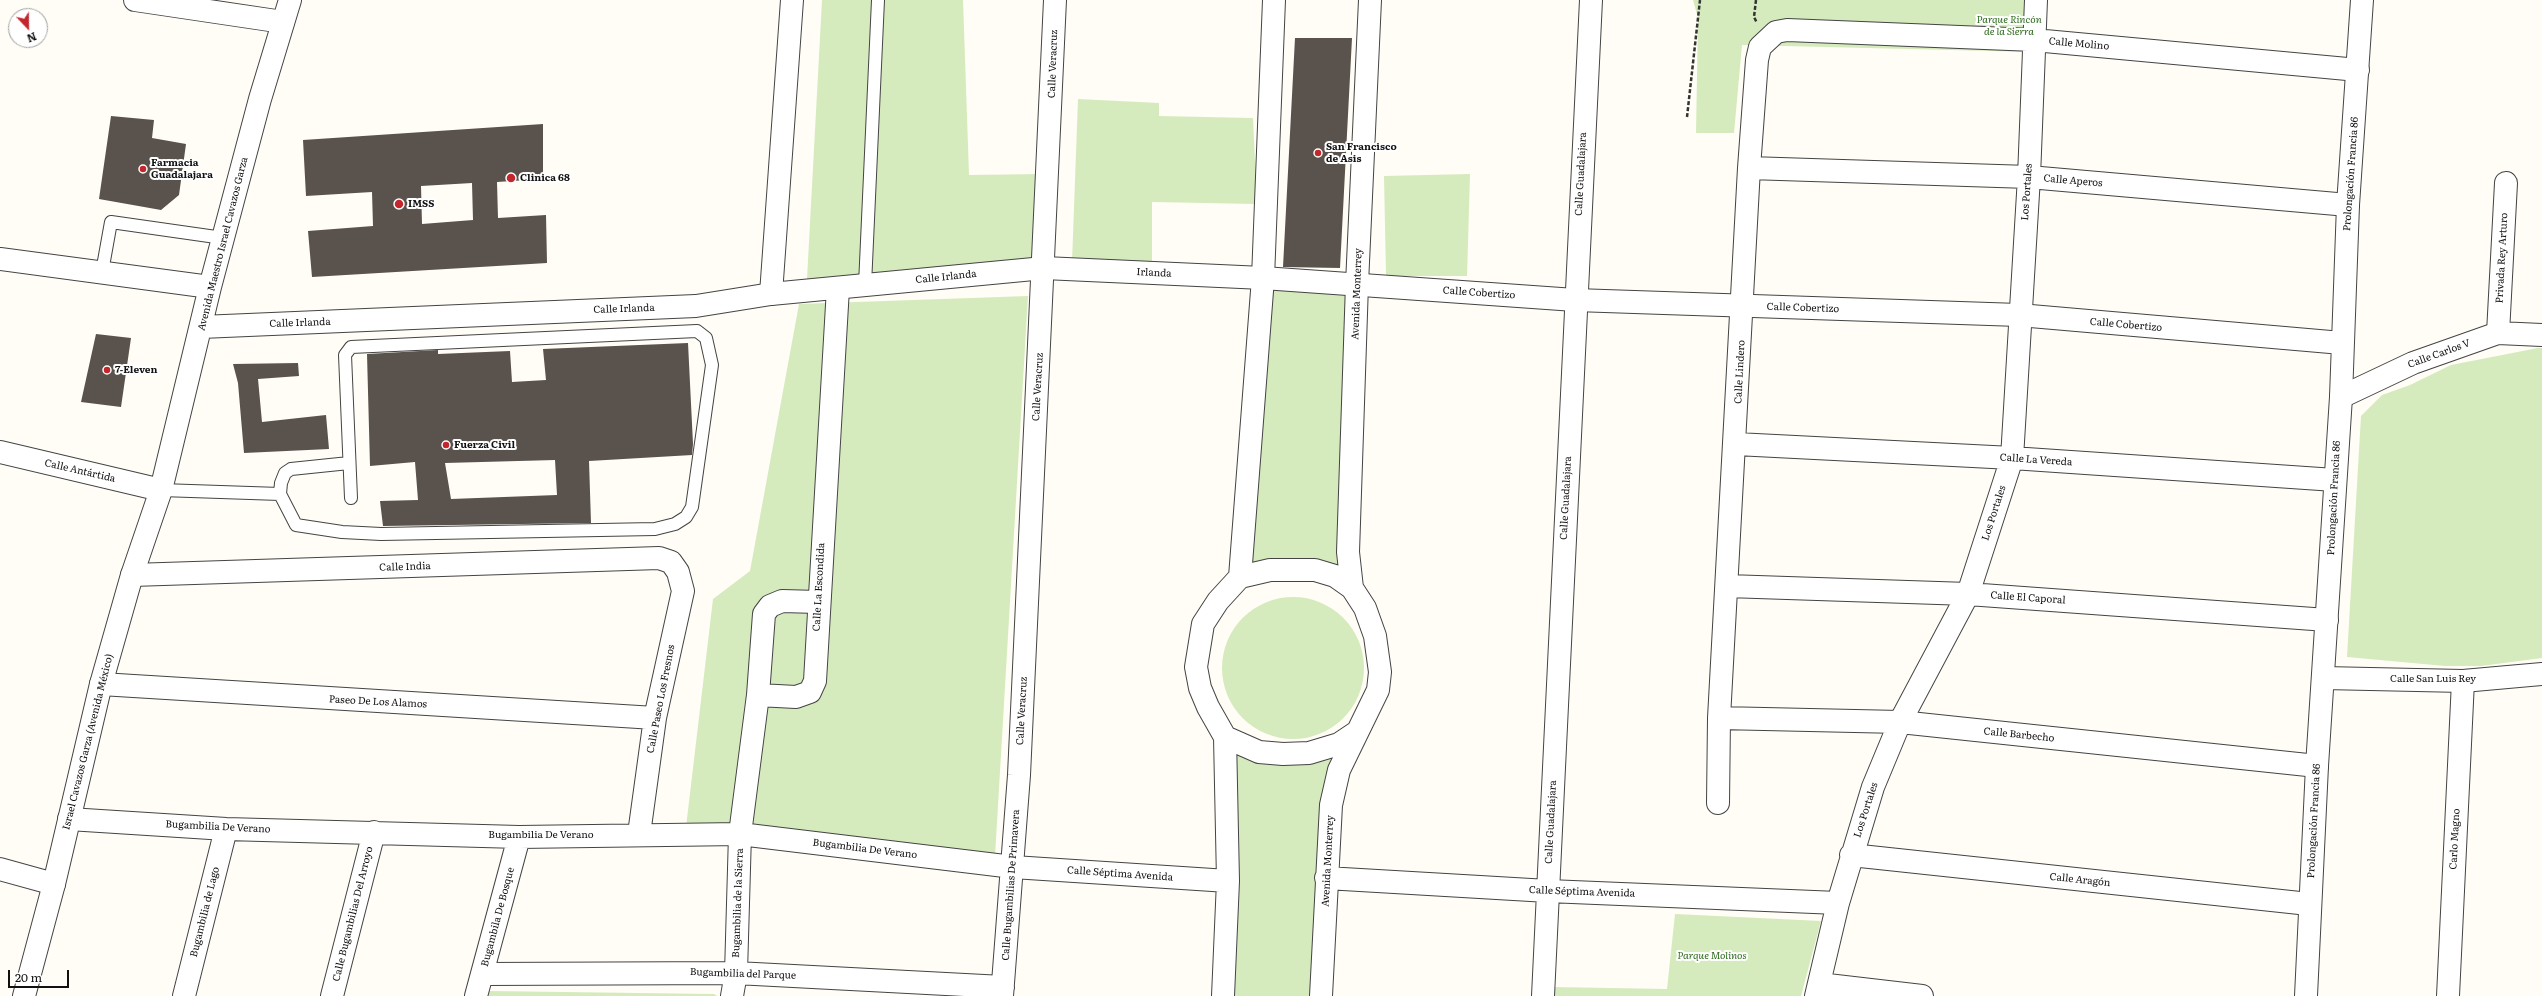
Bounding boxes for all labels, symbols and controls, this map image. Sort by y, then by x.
north arrow [8,8,48,48]
park label: Parque Rincón de la Sierra [1976,14,2042,38]
text: N [25,29,39,47]
street label: Calle Veracruz [1046,30,1060,98]
street label: Calle Molino [2048,35,2110,53]
street label: Prolongación Francia 86 [2341,116,2361,232]
street label: Calle Guadalajara [1573,132,1589,216]
place label: San Francisco de Asis [1326,141,1397,164]
marker: San Francisco de Asis [1313,148,1323,158]
street label: Avenida Maestro Israel Cavazos Garza [196,156,250,332]
place label: Farmacia Guadalajara [151,157,213,180]
street label: Los Portales [2019,163,2035,221]
marker: Farmacia Guadalajara [138,164,148,174]
marker: Clinica 68 [505,172,517,184]
place label: Clinica 68 [520,172,570,184]
street label: Calle Aperos [2043,172,2103,190]
marker: IMSS [393,198,405,210]
place label: IMSS [408,198,434,210]
street label: Privada Rey Arturo [2494,212,2510,304]
street label: Avenida Monterrey [1349,248,1365,340]
street label: Irlanda [1136,266,1172,280]
street label: Calle Irlanda [915,268,977,286]
street label: Calle Cobertizo [1442,284,1516,302]
street label: Calle Cobertizo [1767,301,1839,315]
street label: Calle Irlanda [593,302,655,316]
street label: Calle Irlanda [269,316,331,330]
street label: Calle Cobertizo [2089,316,2163,334]
street label: Calle Carlos V [2406,337,2472,371]
street label: Calle Lindero [1732,340,1748,404]
street label: Calle Veracruz [1030,352,1046,422]
place label: 7-Eleven [115,364,157,376]
marker: 7-Eleven [102,365,112,375]
place label: Fuerza Civil [454,439,515,451]
marker: Fuerza Civil [441,440,451,450]
street label: Prolongación Francia 86 [2325,440,2343,556]
street label: Calle La Vereda [1999,451,2073,469]
street label: Calle Guadalajara [1558,456,1574,540]
street label: Calle Antártida [43,457,117,485]
street label: Los Portales [1979,484,2009,542]
street label: Calle La Escondida [811,542,827,632]
street label: Calle India [379,560,431,574]
street label: Calle El Caporal [1990,589,2066,607]
street label: Calle Paseo Los Fresnos [645,644,677,754]
street label: Israel Cavazos Garza (Avenida México) [60,653,116,831]
street label: Calle San Luis Rey [2390,673,2476,685]
street label: Calle Veracruz [1014,676,1030,746]
street label: Paseo De Los Alamos [329,693,427,711]
street label: Calle Barbecho [1983,725,2055,745]
street label: Prolongación Francia 86 [2305,763,2323,879]
street label: Calle Guadalajara [1543,780,1559,864]
street label: Los Portales [1851,781,1881,839]
street label: Carlo Magno [2447,808,2463,870]
street label: Calle Bugambilias De Primavera [1000,809,1022,961]
street label: Avenida Monterrey [1320,815,1336,907]
street label: Bugambilia De Verano [165,818,271,836]
street label: Bugambilia De Verano [488,829,594,841]
street label: Bugambilia De Verano [812,837,918,861]
street label: Calle Bugambilias Del Arroyo [330,845,376,983]
street label: Bugambilia de la Sierra [730,848,746,958]
street label: Calle Séptima Avenida [1067,864,1173,884]
street label: Bugambilia de Lago [188,866,222,958]
street label: Bugambila De Bosque [479,866,517,968]
street label: Calle Aragón [2049,871,2111,889]
street label: Calle Séptima Avenida [1529,884,1635,900]
park label: Parque Molinos [1677,950,1747,962]
scale bar [10,962,71,988]
street label: Bugambilia del Parque [690,966,796,982]
text: 20 m [15,968,42,986]

